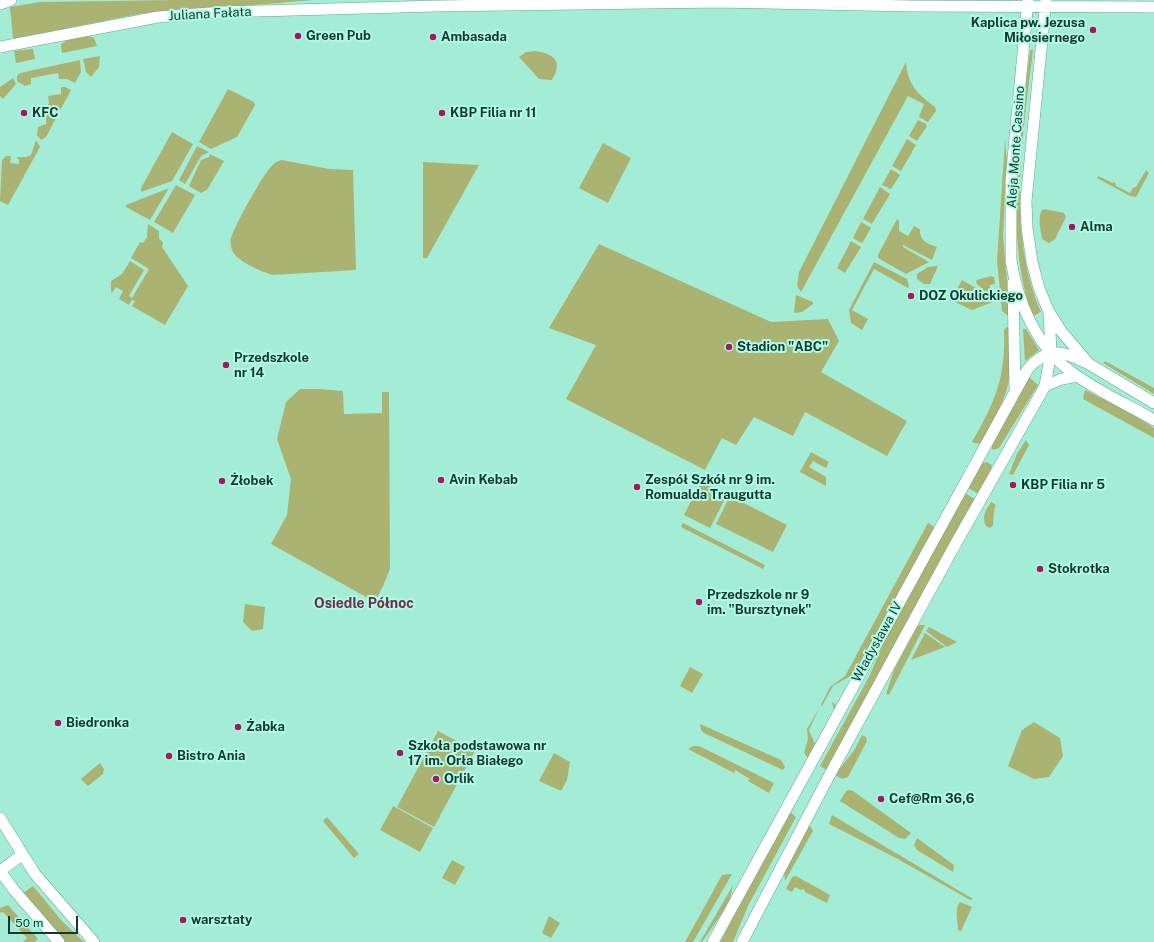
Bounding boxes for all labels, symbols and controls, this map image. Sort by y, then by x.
street label: Juliana Fałata [168,4,252,24]
place label: Kaplica pw. Jezusa Miłosiernego [971,15,1085,46]
marker: Kaplica pw. Jezusa Miłosiernego [1088,25,1098,35]
place label: Green Pub [306,28,371,44]
place label: Ambasada [441,29,507,45]
marker: Green Pub [293,31,303,41]
marker: Ambasada [428,32,438,42]
street label: Aleja Monte Cassino [1004,85,1028,209]
place label: KFC [32,105,59,121]
place label: KBP Filia nr 11 [450,105,536,121]
marker: KFC [19,108,29,118]
marker: KBP Filia nr 11 [437,108,447,118]
place label: Alma [1080,219,1113,235]
marker: Alma [1067,222,1077,232]
place label: DOZ Okulickiego [919,288,1023,304]
marker: DOZ Okulickiego [906,291,916,301]
place label: Stadion "ABC" [737,339,828,355]
marker: Stadion "ABC" [724,342,734,352]
place label: Przedszkole nr 14 [234,350,309,381]
marker: Przedszkole nr 14 [221,360,231,370]
place label: Avin Kebab [449,472,518,488]
place label: Zespół Szkół nr 9 im. Romualda Traugutta [645,472,775,503]
place label: Żłobek [230,473,273,489]
marker: Avin Kebab [436,475,446,485]
marker: Żłobek [217,476,227,486]
place label: KBP Filia nr 5 [1021,477,1105,493]
marker: KBP Filia nr 5 [1008,480,1018,490]
marker: Zespół Szkół nr 9 im. Romualda Traugutta [632,482,642,492]
place label: Stokrotka [1048,561,1110,577]
marker: Stokrotka [1035,564,1045,574]
place label: Przedszkole nr 9 im. "Bursztynek" [707,587,811,618]
district label: Osiedle Północ [314,596,414,612]
marker: Przedszkole nr 9 im. "Bursztynek" [694,597,704,607]
street label: Władysława IV [849,599,905,685]
place label: Biedronka [66,715,129,731]
marker: Biedronka [53,718,63,728]
place label: Żabka [246,719,285,735]
marker: Żabka [233,722,243,732]
place label: Szkoła podstawowa nr 17 im. Orła Białego [408,738,546,769]
place label: Bistro Ania [177,748,245,764]
marker: Szkoła podstawowa nr 17 im. Orła Białego [395,748,405,758]
marker: Bistro Ania [164,751,174,761]
place label: Orlik [444,771,474,787]
marker: Orlik [431,774,441,784]
place label: Cef@Rm 36,6 [889,791,974,807]
marker: Cef@Rm 36,6 [876,794,886,804]
scale bar [10,908,80,934]
place label: warsztaty [191,912,252,928]
marker: warsztaty [178,915,188,925]
text: 50 m [15,916,43,930]

